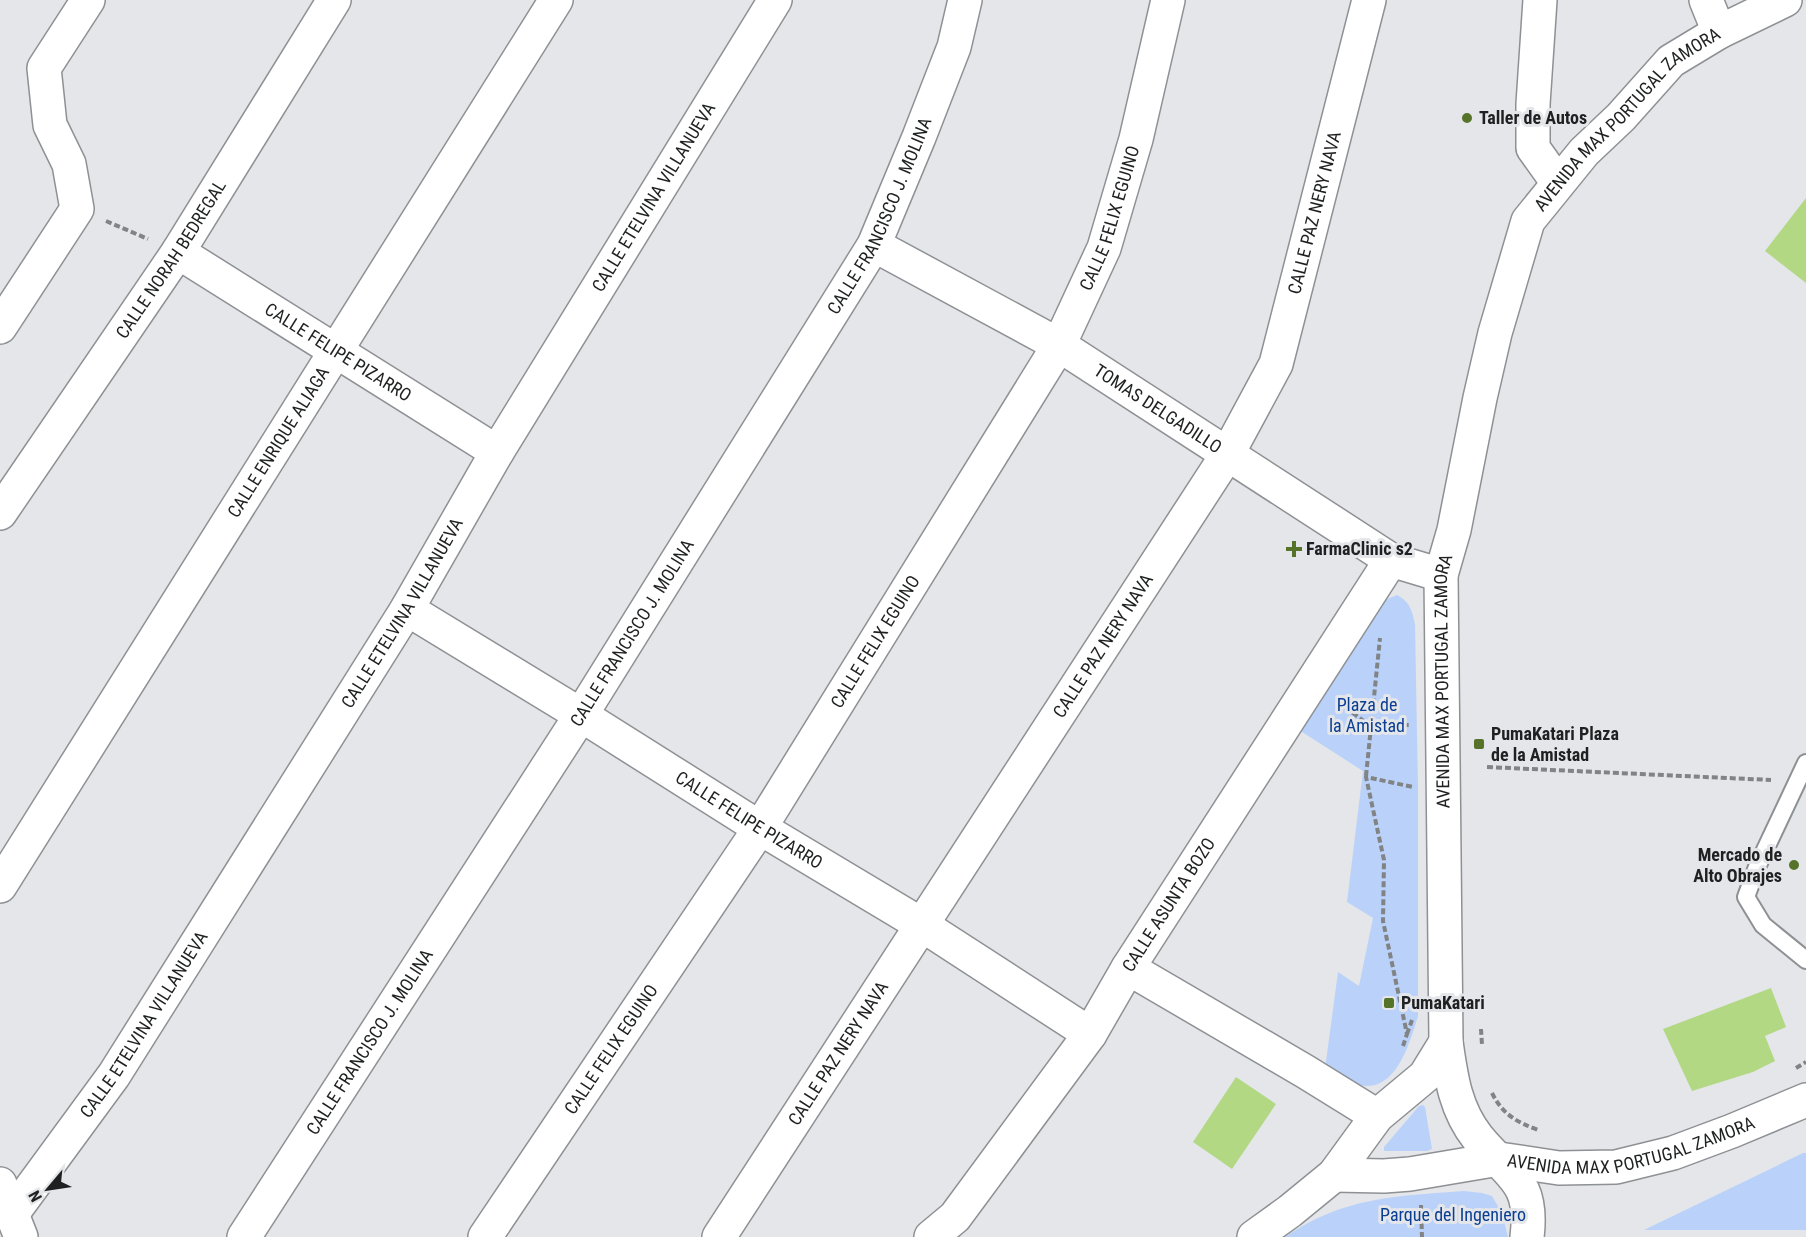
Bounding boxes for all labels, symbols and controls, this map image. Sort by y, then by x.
street label: AVENIDA MAX PORTUGAL ZAMORA [1530,23,1724,215]
street label: CALLE ETELVINA VILLANUEVA [587,98,720,295]
place label: Taller de Autos [1479,107,1587,128]
marker: Taller de Autos [1460,111,1474,125]
street label: CALLE FRANCISCO J. MOLINA [823,114,936,318]
street label: CALLE PAZ NERY NAVA [1283,128,1345,296]
street label: CALLE FELIX EGUINO [1075,143,1143,294]
street label: CALLE NORAH BEDREGAL [111,176,230,342]
street label: CALLE FELIPE PIZARRO [261,298,416,406]
street label: TOMAS DELGADILLO [1090,360,1226,458]
street label: CALLE ENRIQUE ALIAGA [223,362,334,521]
street label: CALLE ETELVINA VILLANUEVA [337,513,467,712]
street label: CALLE FRANCISCO J. MOLINA [565,535,698,730]
place label: FarmaClinic s2 [1306,538,1413,559]
marker: FarmaClinic s2 [1287,542,1301,556]
street label: AVENIDA MAX PORTUGAL ZAMORA [1430,551,1457,808]
street label: CALLE PAZ NERY NAVA [1048,569,1157,721]
street label: CALLE FELIX EGUINO [826,571,924,712]
park label: Plaza de la Amistad [1329,694,1405,736]
place label: PumaKatari Plaza de la Amistad [1491,723,1619,765]
marker: PumaKatari Plaza de la Amistad [1472,737,1486,751]
street label: CALLE FELIPE PIZARRO [672,766,827,873]
street label: CALLE ASUNTA BOZO [1117,834,1219,975]
place label: Mercado de Alto Obrajes [1693,844,1782,886]
marker: Mercado de Alto Obrajes [1787,858,1801,872]
street label: CALLE ETELVINA VILLANUEVA [75,927,212,1122]
street label: CALLE FRANCISCO J. MOLINA [302,945,437,1139]
street label: CALLE PAZ NERY NAVA [784,977,893,1129]
street label: CALLE FELIX EGUINO [560,980,662,1118]
place label: PumaKatari [1401,992,1485,1013]
marker: PumaKatari [1382,996,1396,1010]
street label: AVENIDA MAX PORTUGAL ZAMORA [1506,1112,1758,1178]
north arrow [18,1159,78,1219]
text: N [25,1187,46,1205]
park label: Parque del Ingeniero [1380,1204,1526,1225]

